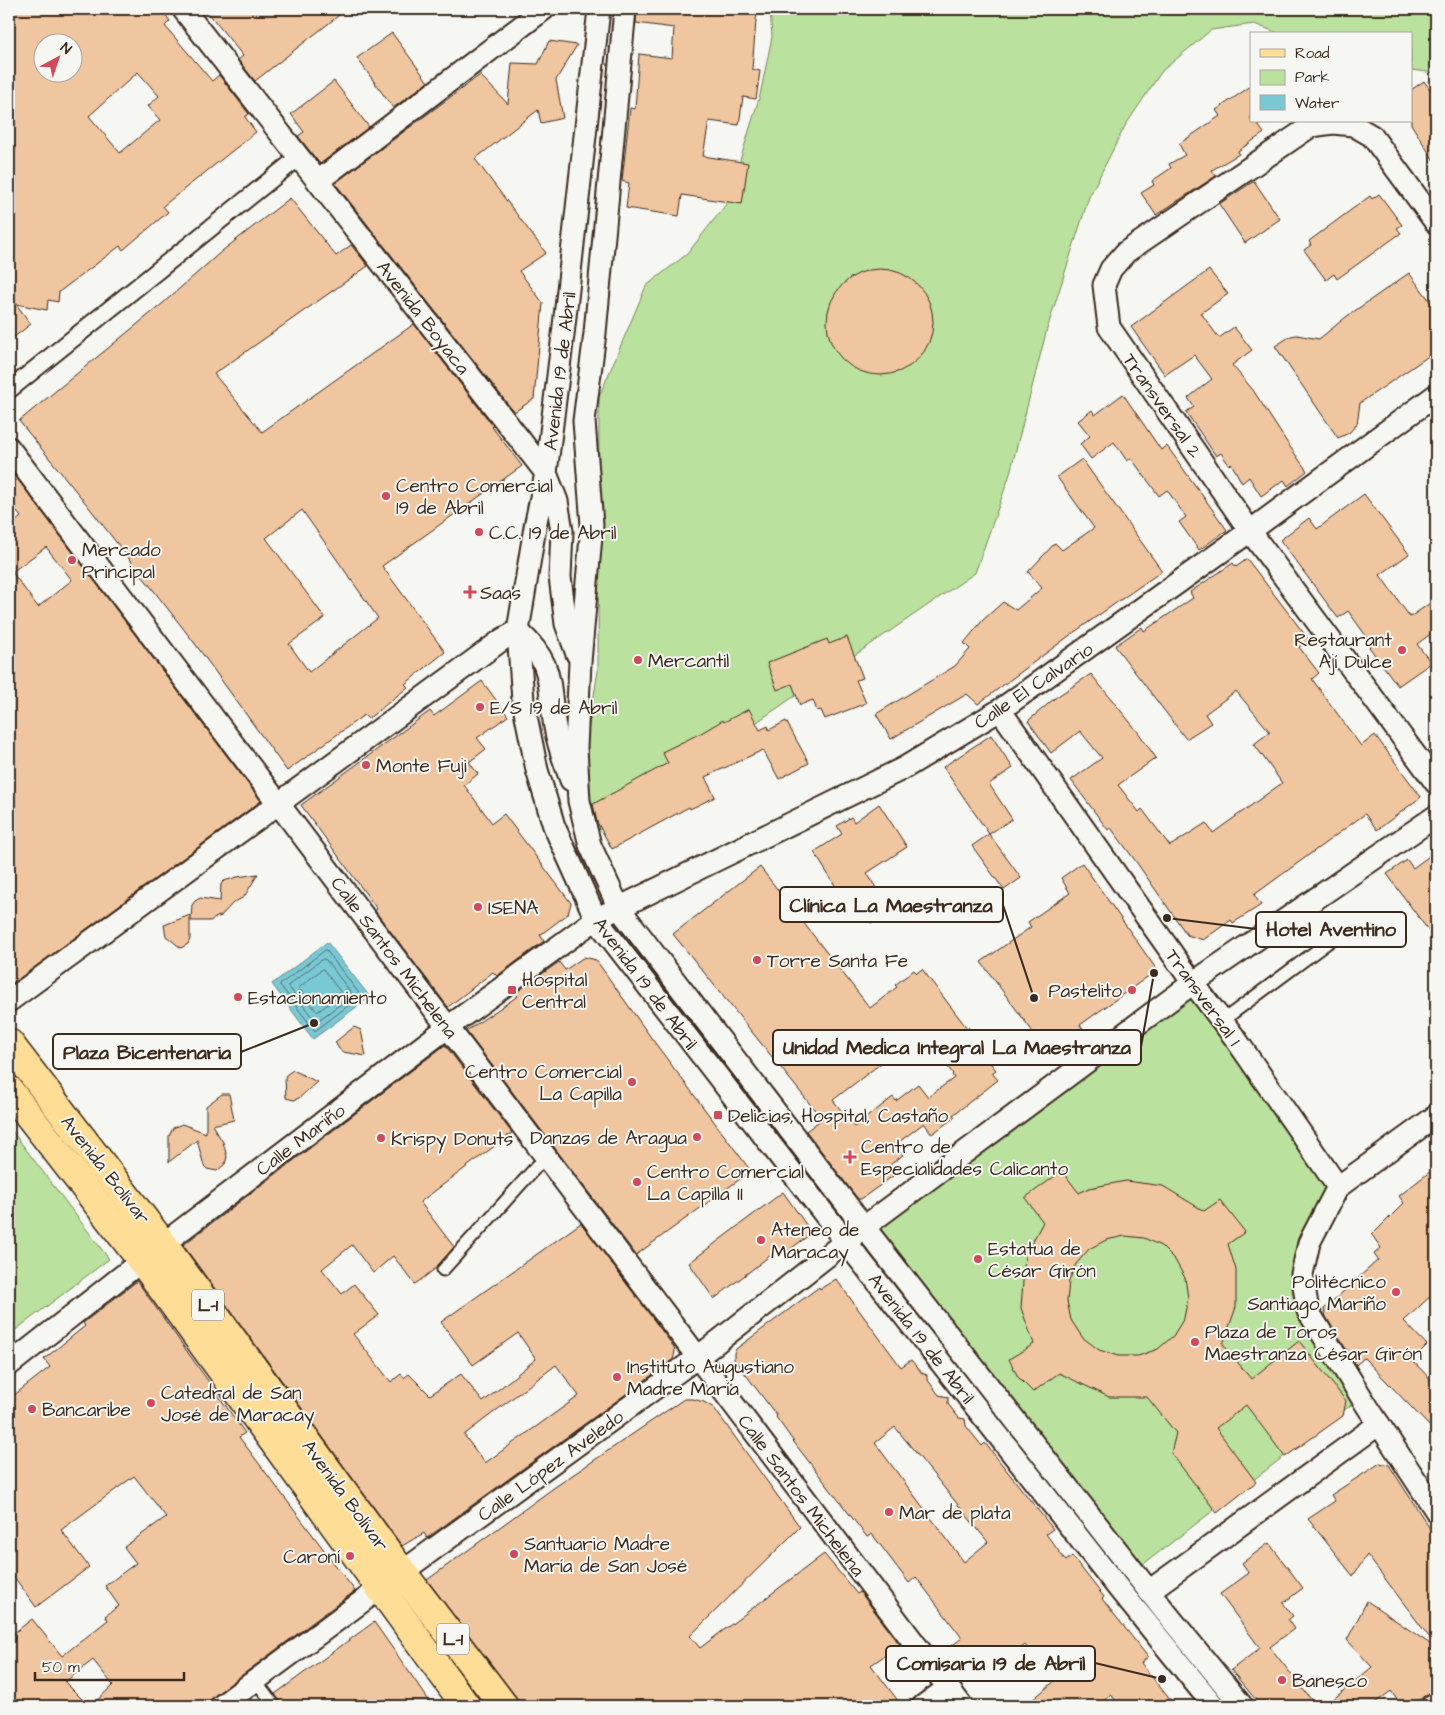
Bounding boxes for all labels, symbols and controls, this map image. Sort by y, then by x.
north arrow [32,32,82,82]
legend [1250,32,1412,122]
text: N [56,38,76,59]
text: Road [1295,43,1330,64]
text: Park [1295,67,1330,88]
text: Water [1295,93,1339,114]
street label: Avenida Boyaca [369,255,476,381]
street label: Avenida 19 de Abril [537,290,584,452]
street label: Transversal 2 [1116,348,1208,464]
place label: Centro Comercial 19 de Abril [396,473,553,522]
marker: Centro Comercial 19 de Abril [380,490,392,502]
place label: C.C. 19 de Abril [489,520,617,547]
marker: C.C. 19 de Abril [473,526,485,538]
place label: Mercado Principal [82,537,161,586]
marker: Mercado Principal [66,554,78,566]
place label: Saas [480,580,521,607]
marker: Saas [464,586,476,598]
place label: Restaurant Ají Dulce [1294,627,1392,676]
street label: Calle El Calvario [969,636,1099,736]
marker: Restaurant Ají Dulce [1396,644,1408,656]
place label: Mercantil [648,648,729,675]
marker: Mercantil [632,654,644,666]
place label: E/S 19 de Abril [490,695,617,722]
marker: E/S 19 de Abril [474,701,486,713]
place label: Monte Fuji [376,753,467,780]
marker: Monte Fuji [360,759,372,771]
street label: Calle Santos Michelena [324,871,464,1045]
callout: Clínica La Maestranza [780,887,1003,922]
text: Clínica La Maestranza [789,892,993,920]
place label: ISENA [488,895,538,922]
marker: ISENA [472,901,484,913]
street label: Avenida 19 de Abril [586,912,704,1056]
callout: Hotel Aventino [1256,912,1406,947]
text: Hotel Aventino [1266,916,1397,944]
street label: Transversal 1 [1158,944,1248,1052]
place label: Torre Santa Fe [767,948,908,975]
marker: Torre Santa Fe [751,954,763,966]
place label: Hospital Central [522,967,588,1016]
place label: Pastelito [1048,978,1122,1005]
marker: Hospital Central [506,984,518,996]
marker: Pastelito [1126,984,1138,996]
place label: Estacionamiento [248,985,387,1012]
marker: Estacionamiento [232,991,244,1003]
callout: Unidad Medica Integral La Maestranza [773,1030,1141,1065]
callout: Plaza Bicentenaria [53,1034,241,1069]
text: Unidad Medica Integral La Maestranza [783,1034,1132,1063]
text: Plaza Bicentenaria [63,1039,232,1067]
place label: Centro Comercial La Capilla [465,1059,622,1108]
marker: Centro Comercial La Capilla [626,1076,638,1088]
street label: Calle Mariño [250,1097,352,1183]
place label: Delicias, Hospital, Castaño [728,1103,949,1130]
marker: Delicias, Hospital, Castaño [712,1109,724,1121]
street label: Avenida Bolívar [54,1110,156,1231]
place label: Danzas de Aragua [530,1125,687,1153]
place label: Krispy Donuts [391,1126,513,1154]
marker: Danzas de Aragua [691,1131,703,1143]
marker: Krispy Donuts [375,1132,387,1144]
place label: Centro de Especialidades Calicanto [861,1134,1068,1183]
marker: Centro de Especialidades Calicanto [843,1150,857,1164]
place label: Centro Comercial La Capilla II [647,1159,804,1208]
marker: Centro Comercial La Capilla II [631,1176,643,1188]
place label: Ateneo de Maracay [771,1217,859,1267]
marker: Ateneo de Maracay [755,1234,767,1246]
place label: Estatua de César Girón [988,1236,1096,1285]
marker: Estatua de César Girón [972,1253,984,1265]
street label: Avenida 19 de Abril [861,1268,981,1410]
place label: Politécnico Santiago Mariño [1247,1269,1386,1319]
marker: Politécnico Santiago Mariño [1390,1286,1402,1298]
road number: L-1 [192,1290,224,1320]
place label: Plaza de Toros Maestranza César Girón [1205,1319,1422,1368]
marker: Plaza de Toros Maestranza César Girón [1189,1336,1201,1348]
place label: Instituto Augustiano Madre María [627,1354,794,1403]
marker: Instituto Augustiano Madre María [611,1371,623,1383]
place label: Catedral de San José de Maracay [161,1380,315,1430]
place label: Bancaribe [42,1397,131,1424]
marker: Catedral de San José de Maracay [145,1397,157,1409]
marker: Bancaribe [26,1403,38,1415]
street label: Calle López Aveledo [472,1404,630,1528]
street label: Calle Santos Michelena [731,1409,871,1583]
street label: Avenida Bolívar [295,1435,395,1558]
place label: Mar de plata [899,1500,1011,1527]
marker: Mar de plata [883,1506,895,1518]
place label: Santuario Madre María de San José [524,1531,687,1580]
place label: Caroní [283,1544,340,1571]
marker: Santuario Madre María de San José [508,1548,520,1560]
marker: Caroní [344,1550,356,1562]
road number: L-1 [437,1624,469,1655]
callout: Comisaria 19 de Abril [886,1646,1095,1681]
scale bar [35,1650,184,1682]
text: Comisaria 19 de Abril [897,1650,1085,1678]
text: 50 m [42,1657,80,1678]
place label: Banesco [1292,1668,1368,1695]
marker: Banesco [1276,1674,1288,1686]

